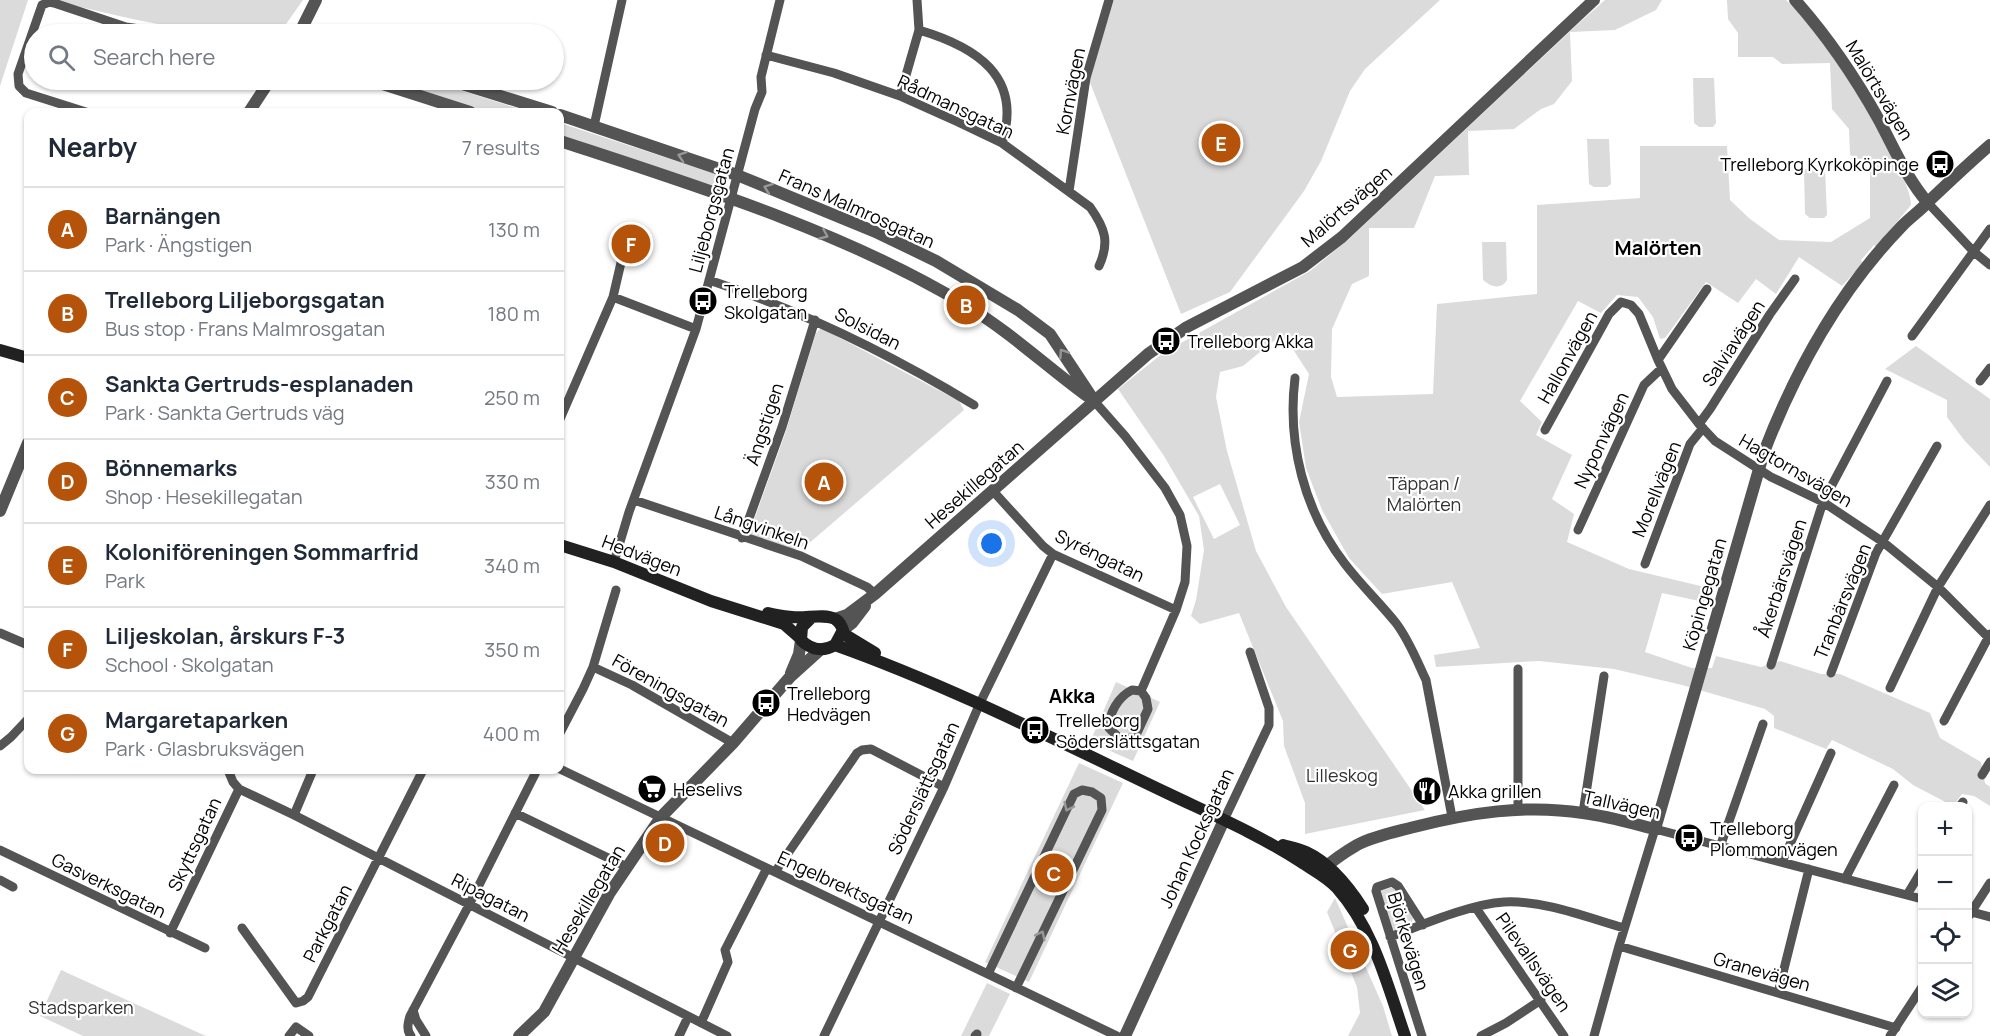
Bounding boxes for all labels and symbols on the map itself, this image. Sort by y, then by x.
street label: Malörtsvägen [1841,35,1919,145]
street label: Kornvägen [1050,46,1090,136]
street label: Rådmansgatan [894,69,1018,143]
pin: E [1202,120,1240,166]
street label: Liljeborgsgatan [683,145,739,275]
bus stop icon: Trelleborg Kyrkoköpinge [1924,148,1956,180]
one-way arrow [677,151,688,164]
place label: Trelleborg Kyrkoköpinge [1720,152,1919,176]
street label: Malörtsvägen [1295,160,1397,252]
street label: Frans Malmrosgatan [775,163,939,253]
one-way arrow [763,183,774,195]
pin: F [612,222,650,266]
one-way arrow [818,228,829,240]
district label: Malörten [1615,234,1701,261]
place label: Trelleborg Skolgatan [724,279,808,324]
pin: B [946,282,986,328]
bus stop icon: Trelleborg Skolgatan [687,285,719,317]
street label: Salviavägen [1696,295,1770,391]
street label: Solsidan [831,301,905,355]
street label: Hallonvägen [1532,306,1602,408]
bus stop icon: Trelleborg Akka [1150,325,1182,357]
place label: Trelleborg Akka [1187,329,1314,353]
one-way arrow [1059,349,1070,360]
street label: Ängstigen [739,380,789,468]
street label: Nyponvägen [1568,388,1634,492]
street label: Hagtornsvägen [1735,428,1857,512]
street label: Hesekillegatan [920,434,1028,534]
street label: Morellvägen [1626,438,1686,540]
pin: A [804,460,844,504]
park label: Täppan / Malörten [1387,471,1461,516]
street label: Långvinkeln [711,500,813,554]
street label: Åkerbärsvägen [1751,516,1811,640]
street label: Syréngatan [1051,523,1149,587]
street label: Hedvägen [599,529,685,581]
your location [977,529,1006,558]
street label: Köpingegatan [1676,535,1732,653]
street label: Tranbärsvägen [1808,540,1876,662]
street label: Föreningsgatan [608,648,734,732]
place label: Trelleborg Hedvägen [787,681,871,726]
district label: Akka [1049,682,1095,709]
bus stop icon: Trelleborg Hedvägen [750,687,782,719]
place label: Trelleborg Söderslättsgatan [1056,708,1200,753]
bus stop icon: Trelleborg Söderslättsgatan [1019,714,1051,746]
street label: Söderslättsgatan [882,718,964,858]
park label: Lilleskog [1306,763,1378,787]
street label: Johan Kocksgatan [1153,764,1239,912]
supermarket icon: Heselivs [636,773,668,805]
restaurant icon: Akka grillen [1411,775,1443,807]
place label: Heselivs [673,777,742,801]
place label: Akka grillen [1448,779,1542,803]
street label: Tallvägen [1581,784,1663,824]
street label: Skyttsgatan [162,793,226,895]
one-way arrow [1063,801,1075,812]
place label: Trelleborg Plommonvägen [1710,816,1838,861]
pin: D [646,820,684,866]
bus stop icon: Trelleborg Plommonvägen [1673,822,1705,854]
street label: Hesekillegatan [546,840,630,958]
street label: Engelbrektsgatan [774,845,918,929]
street label: Gasverksgatan [48,847,170,923]
pin: C [1034,850,1074,896]
street label: Ripagatan [448,867,534,927]
street label: Parkgatan [297,880,357,966]
street label: Björkevägen [1383,889,1435,993]
street label: Pilevallsvägen [1491,908,1577,1016]
pin: G [1330,928,1370,972]
one-way arrow [1034,930,1046,941]
street label: Granevägen [1711,946,1813,996]
park label: Stadsparken [28,995,134,1019]

